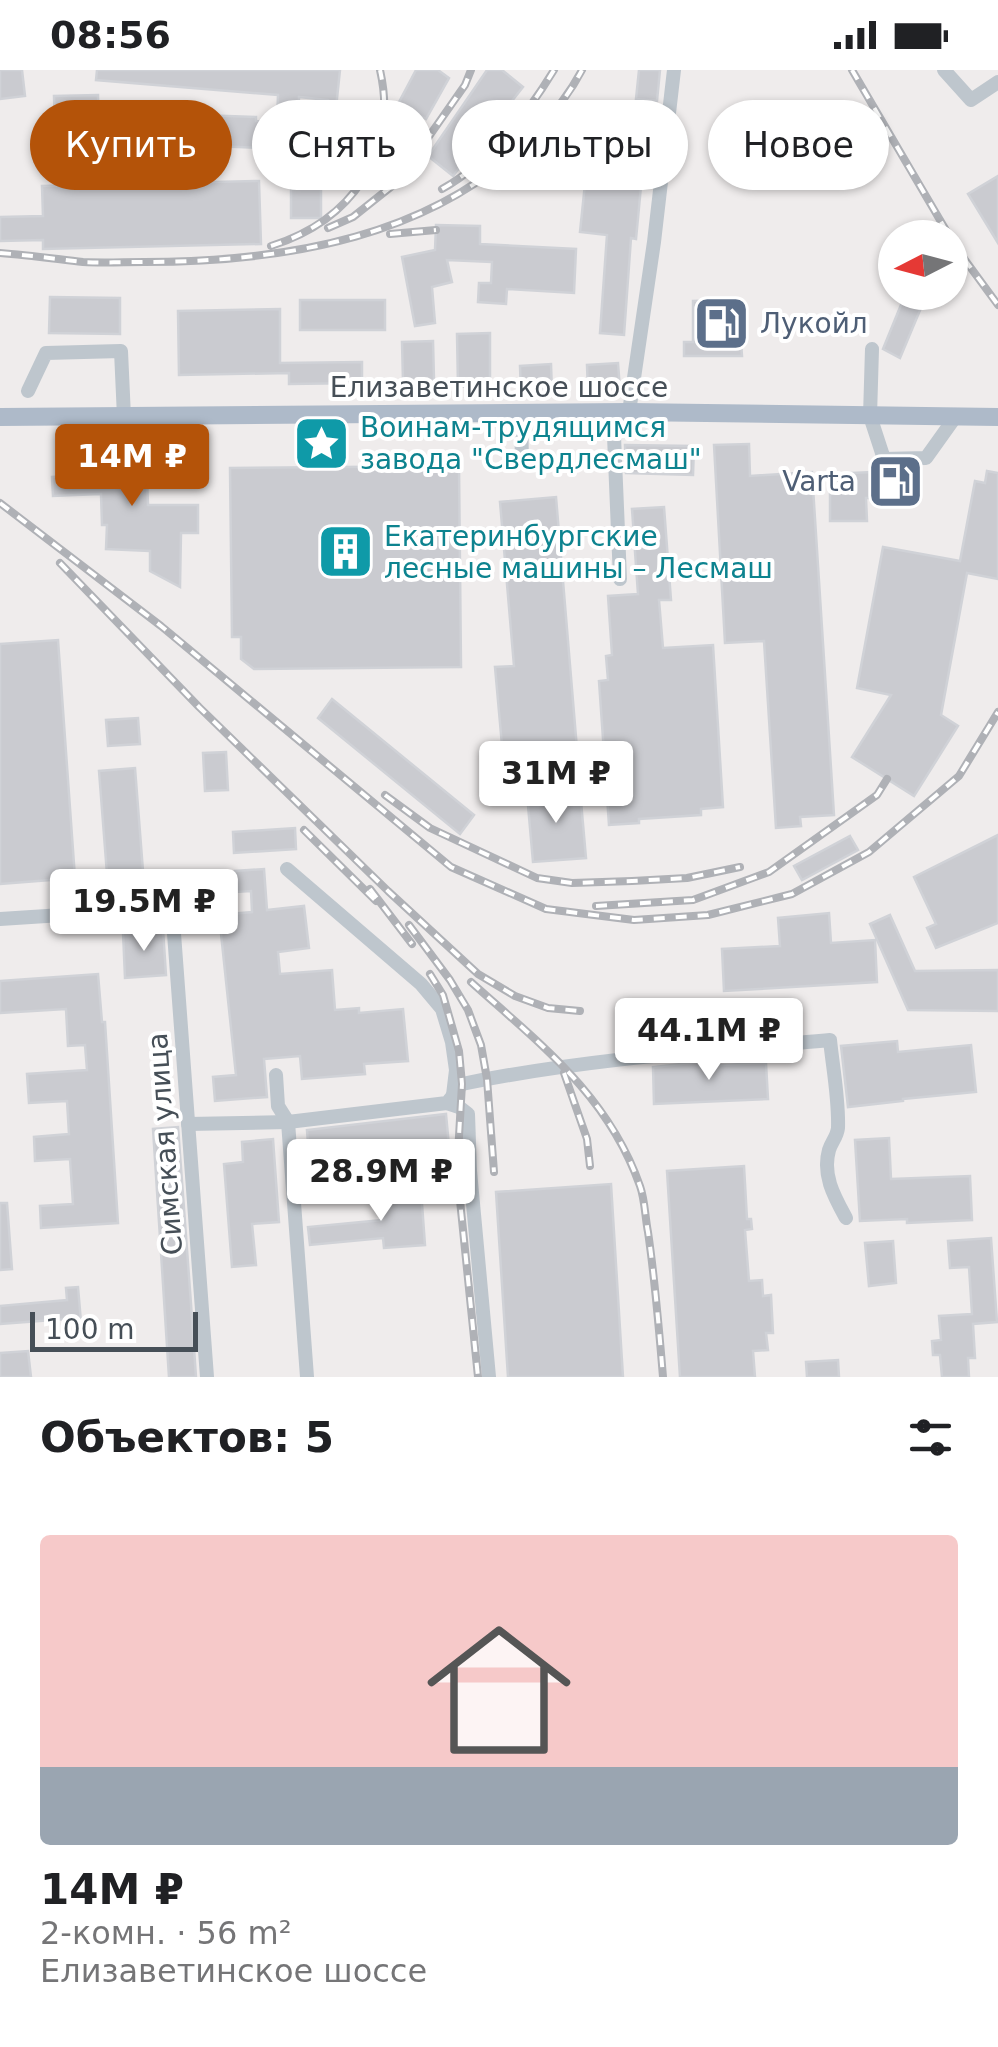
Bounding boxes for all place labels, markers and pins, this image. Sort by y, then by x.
fuel station icon: Лукойл [691,293,751,353]
place label: Лукойл [760,307,868,340]
place label: Воинам-трудящимся завода "Свердлесмаш" [360,411,702,476]
place icon: Воинам-трудящимся завода "Свердлесмаш" [291,413,351,473]
pin: 14M ₽ [62,424,202,509]
fuel station icon: Varta [865,451,925,511]
place label: Varta [782,465,856,498]
place label: Екатеринбургские лесные машины – Лесмаш [384,520,773,585]
building icon: Екатеринбургские лесные машины – Лесмаш [315,522,375,582]
pin: 31M ₽ [486,741,626,826]
pin: 19.5M ₽ [52,869,236,954]
pin: 44.1M ₽ [617,998,801,1083]
pin: 28.9M ₽ [289,1139,473,1224]

